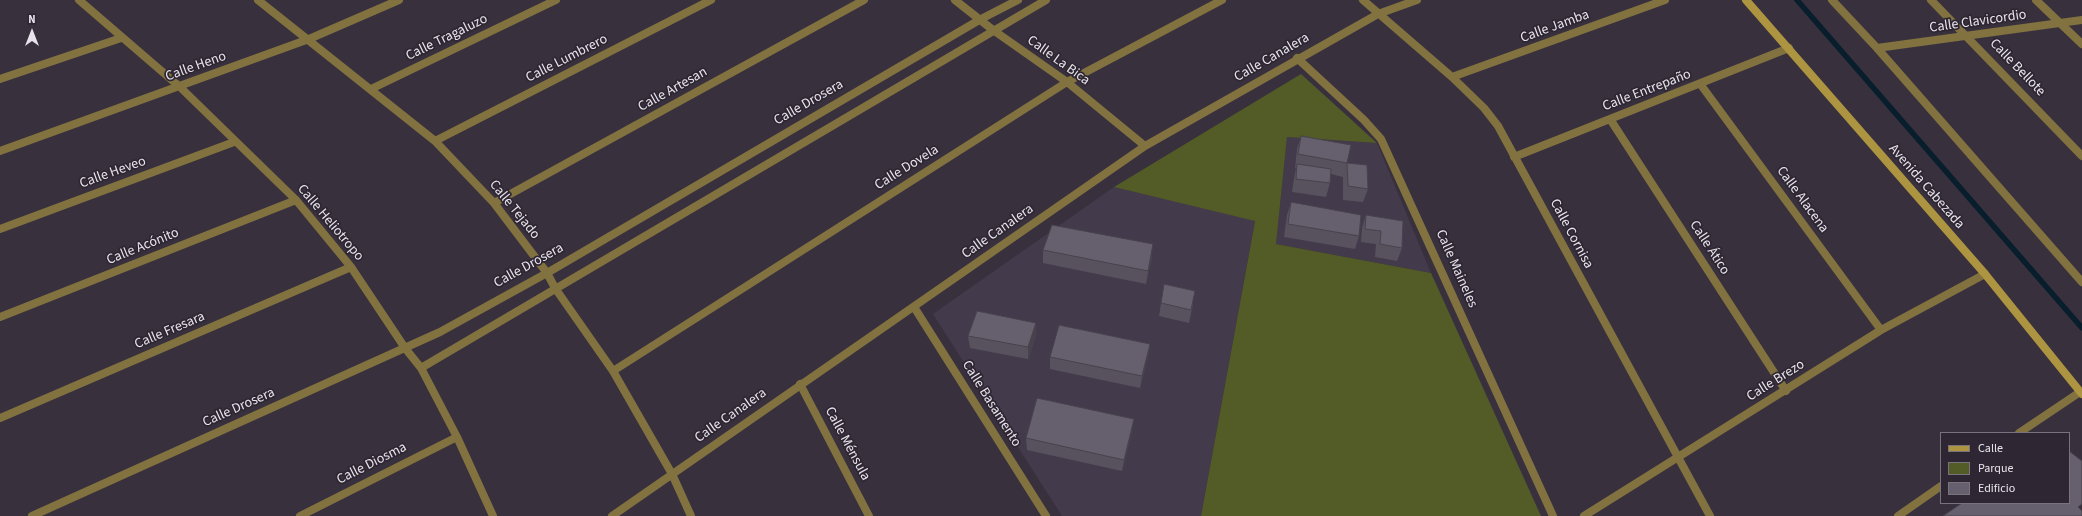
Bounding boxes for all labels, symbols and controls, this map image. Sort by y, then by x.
street label: Calle Jamba [1518,7,1592,47]
street label: Calle Clavicordio [1928,7,2028,37]
street label: Calle Tragaluzo [403,11,491,65]
north arrow [12,12,52,52]
text: N [28,12,36,27]
street label: Calle Canalera [1232,30,1312,86]
street label: Calle Lumbrero [523,31,611,87]
street label: Calle La Bica [1023,33,1093,89]
street label: Calle Bellote [1986,36,2048,100]
street label: Calle Heno [163,48,229,86]
street label: Calle Artesan [635,64,711,116]
street label: Calle Entrepaño [1600,66,1694,116]
street label: Calle Drosera [771,76,847,130]
street label: Avenida Cabezada [1885,141,1967,233]
street label: Calle Dovela [872,142,942,194]
street label: Calle Heveo [78,153,148,193]
street label: Calle Alacena [1772,164,1832,236]
street label: Calle Tejado [485,177,543,243]
street label: Calle Heliotropo [293,181,367,265]
street label: Calle Cornisa [1546,196,1596,272]
street label: Calle Canalera [959,201,1037,263]
street label: Calle Ático [1685,218,1733,278]
street label: Calle Acónito [104,225,182,269]
street label: Calle Maineles [1431,227,1481,311]
street label: Calle Drosera [491,240,567,292]
street label: Calle Fresara [132,309,208,353]
street label: Calle Brezo [1744,357,1808,405]
street label: Calle Basamento [958,358,1024,450]
street label: Calle Drosera [200,385,278,431]
street label: Calle Canalera [692,385,770,447]
street label: Calle Ménsula [821,404,873,484]
legend [1940,432,2070,504]
street label: Calle Diosma [334,439,410,489]
text: Calle [1978,440,2003,457]
text: Parque [1978,460,2014,477]
text: Edificio [1978,480,2015,497]

